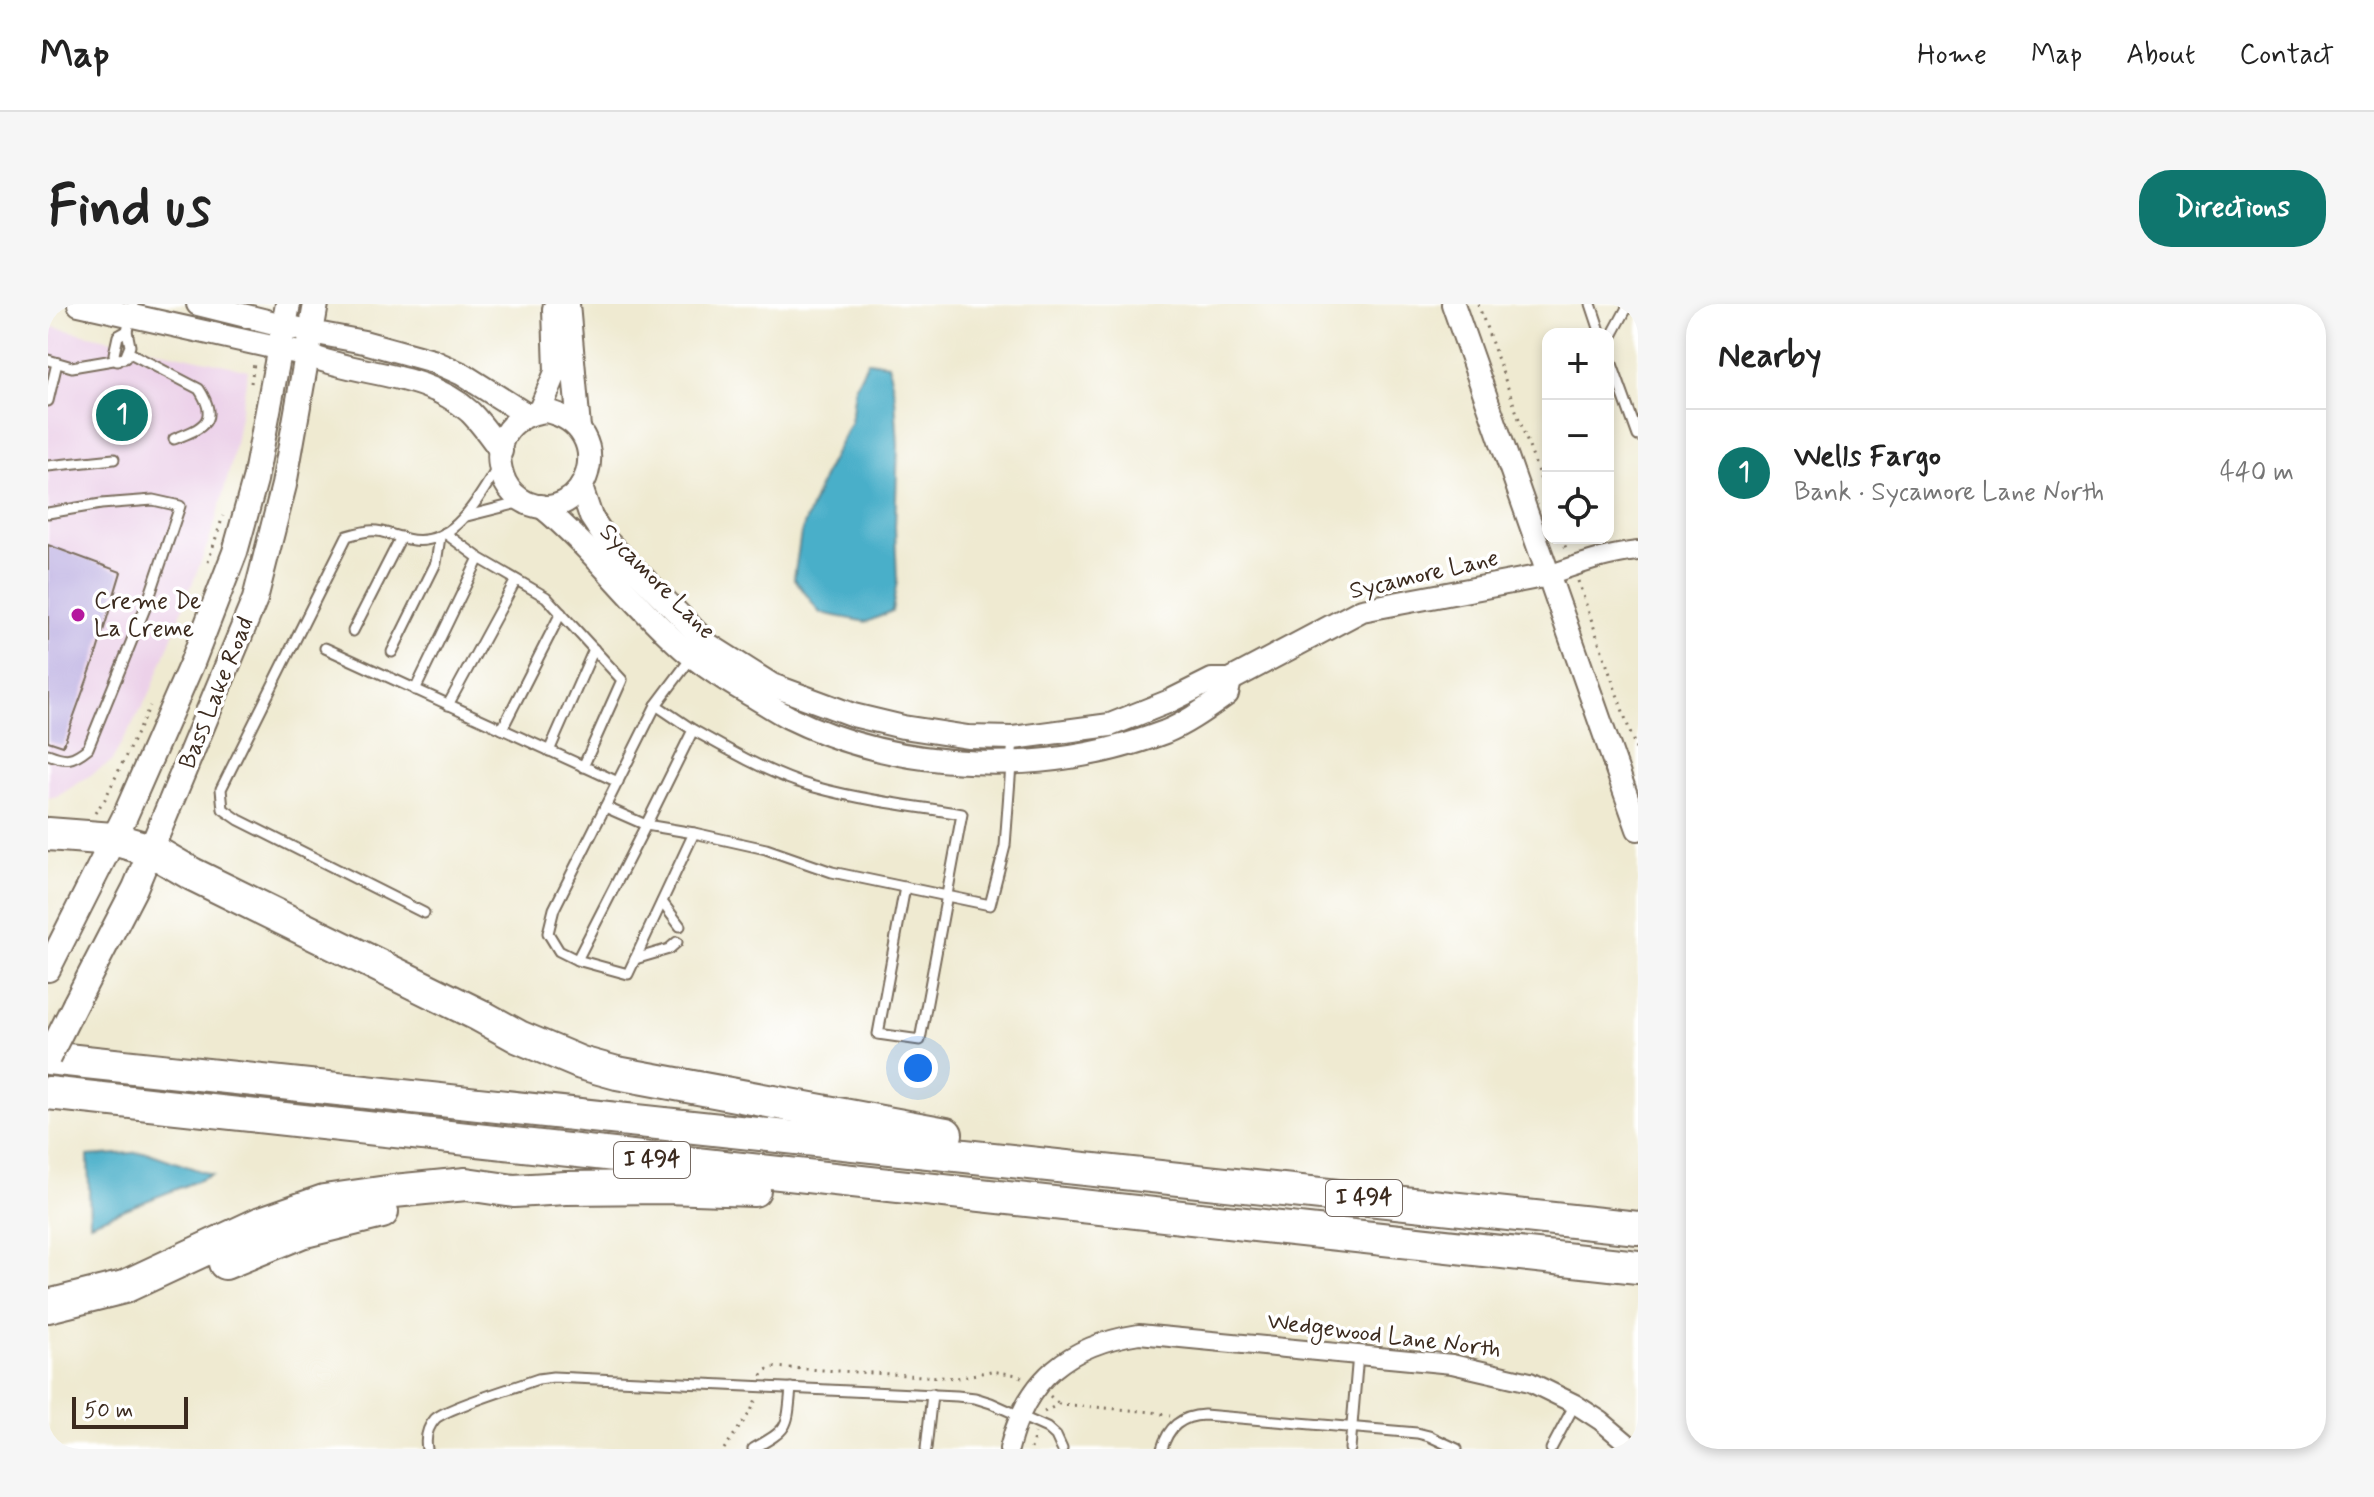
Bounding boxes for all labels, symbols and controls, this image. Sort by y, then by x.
text: Map [40,31,110,80]
text: Home [1917,37,1987,74]
text: Map [2031,37,2082,74]
text: About [2126,37,2195,74]
text: Contact [2239,37,2334,74]
button: Directions [2139,170,2326,247]
text: Find us [48,172,211,245]
map controls [1542,328,1614,544]
button: + [1542,328,1614,400]
text: Nearby [1718,334,1822,379]
pin: 1 [96,385,148,445]
button: − [1542,400,1614,472]
text: Wells Fargo [1794,437,1941,476]
text: 1 [1738,456,1750,490]
text: 440 m [2220,456,2294,490]
button: locate [1542,472,1614,544]
text: Bank · Sycamore Lane North [1794,476,2104,510]
street label: Sycamore Lane [592,517,722,647]
street label: Sycamore Lane [1346,543,1502,607]
place label: Creme De La Creme [94,586,201,645]
marker: Creme De La Creme [69,606,87,624]
street label: Bass Lake Road [172,612,262,774]
your location [898,1048,938,1088]
road number: I 494 [614,1142,690,1178]
road number: I 494 [1326,1180,1402,1216]
street label: Wedgewood Lane North [1265,1306,1503,1368]
scale bar [72,1393,188,1429]
text: 50 m [84,1397,133,1425]

